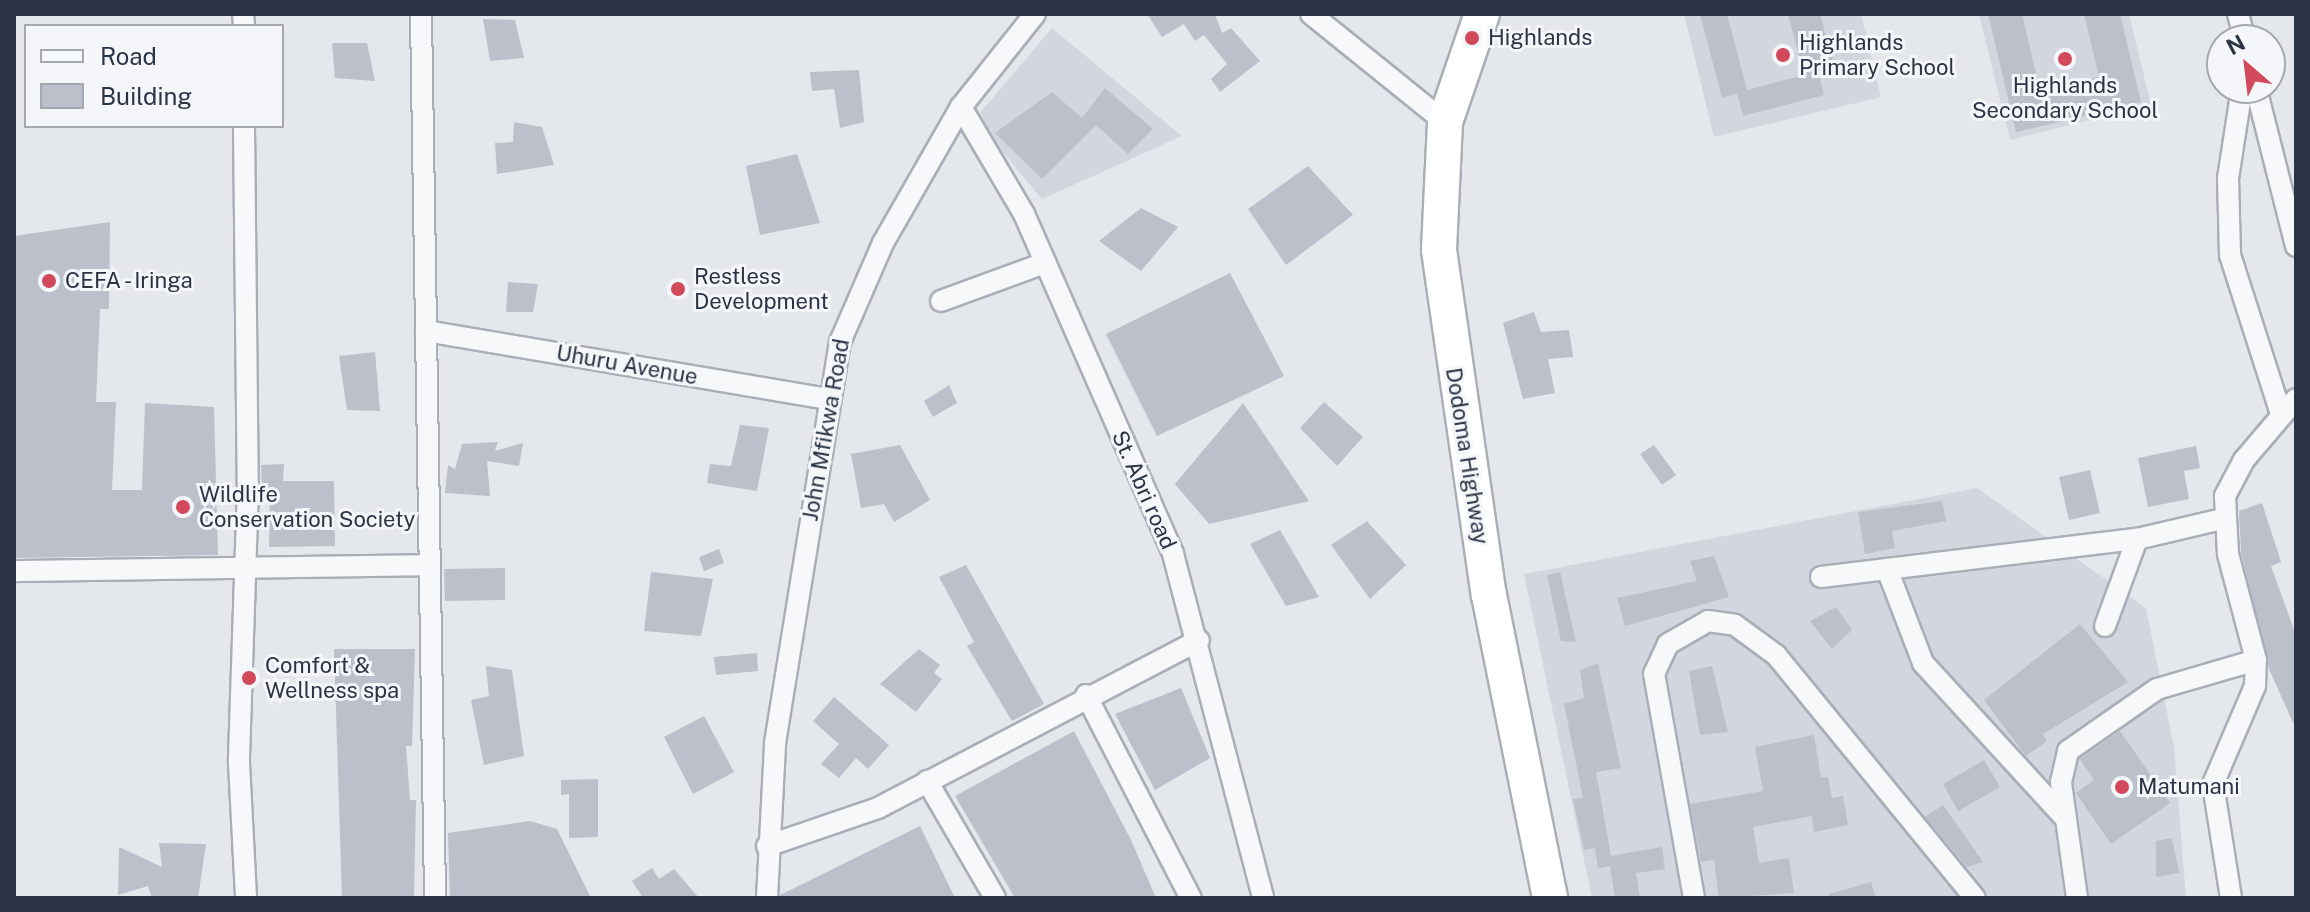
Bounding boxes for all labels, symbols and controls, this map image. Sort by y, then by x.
legend [24,24,284,128]
north arrow [2206,24,2286,104]
place label: Highlands [1488,25,1592,51]
marker: Highlands [1463,29,1481,47]
place label: Highlands Primary School [1799,29,1955,80]
text: N [2222,29,2249,60]
text: Road [100,42,157,70]
marker: Highlands Primary School [1774,46,1792,64]
marker: Highlands Secondary School [2056,50,2074,68]
place label: Highlands Secondary School [1972,72,2158,124]
text: Building [100,82,192,110]
place label: Restless Development [694,263,829,314]
place label: CEFA - Iringa [65,268,199,294]
marker: CEFA - Iringa [40,272,58,290]
marker: Restless Development [669,280,687,298]
street label: John Mfikwa Road [797,337,855,523]
street label: Uhuru Avenue [554,340,700,390]
street label: Dodoma Highway [1440,366,1494,546]
street label: St. Abri road [1106,426,1182,554]
place label: Wildlife Conservation Society [199,481,415,532]
marker: Wildlife Conservation Society [174,498,192,516]
place label: Comfort & Wellness spa [265,652,399,704]
marker: Comfort & Wellness spa [240,669,258,687]
place label: Matumani [2138,774,2240,800]
marker: Matumani [2113,778,2131,796]

